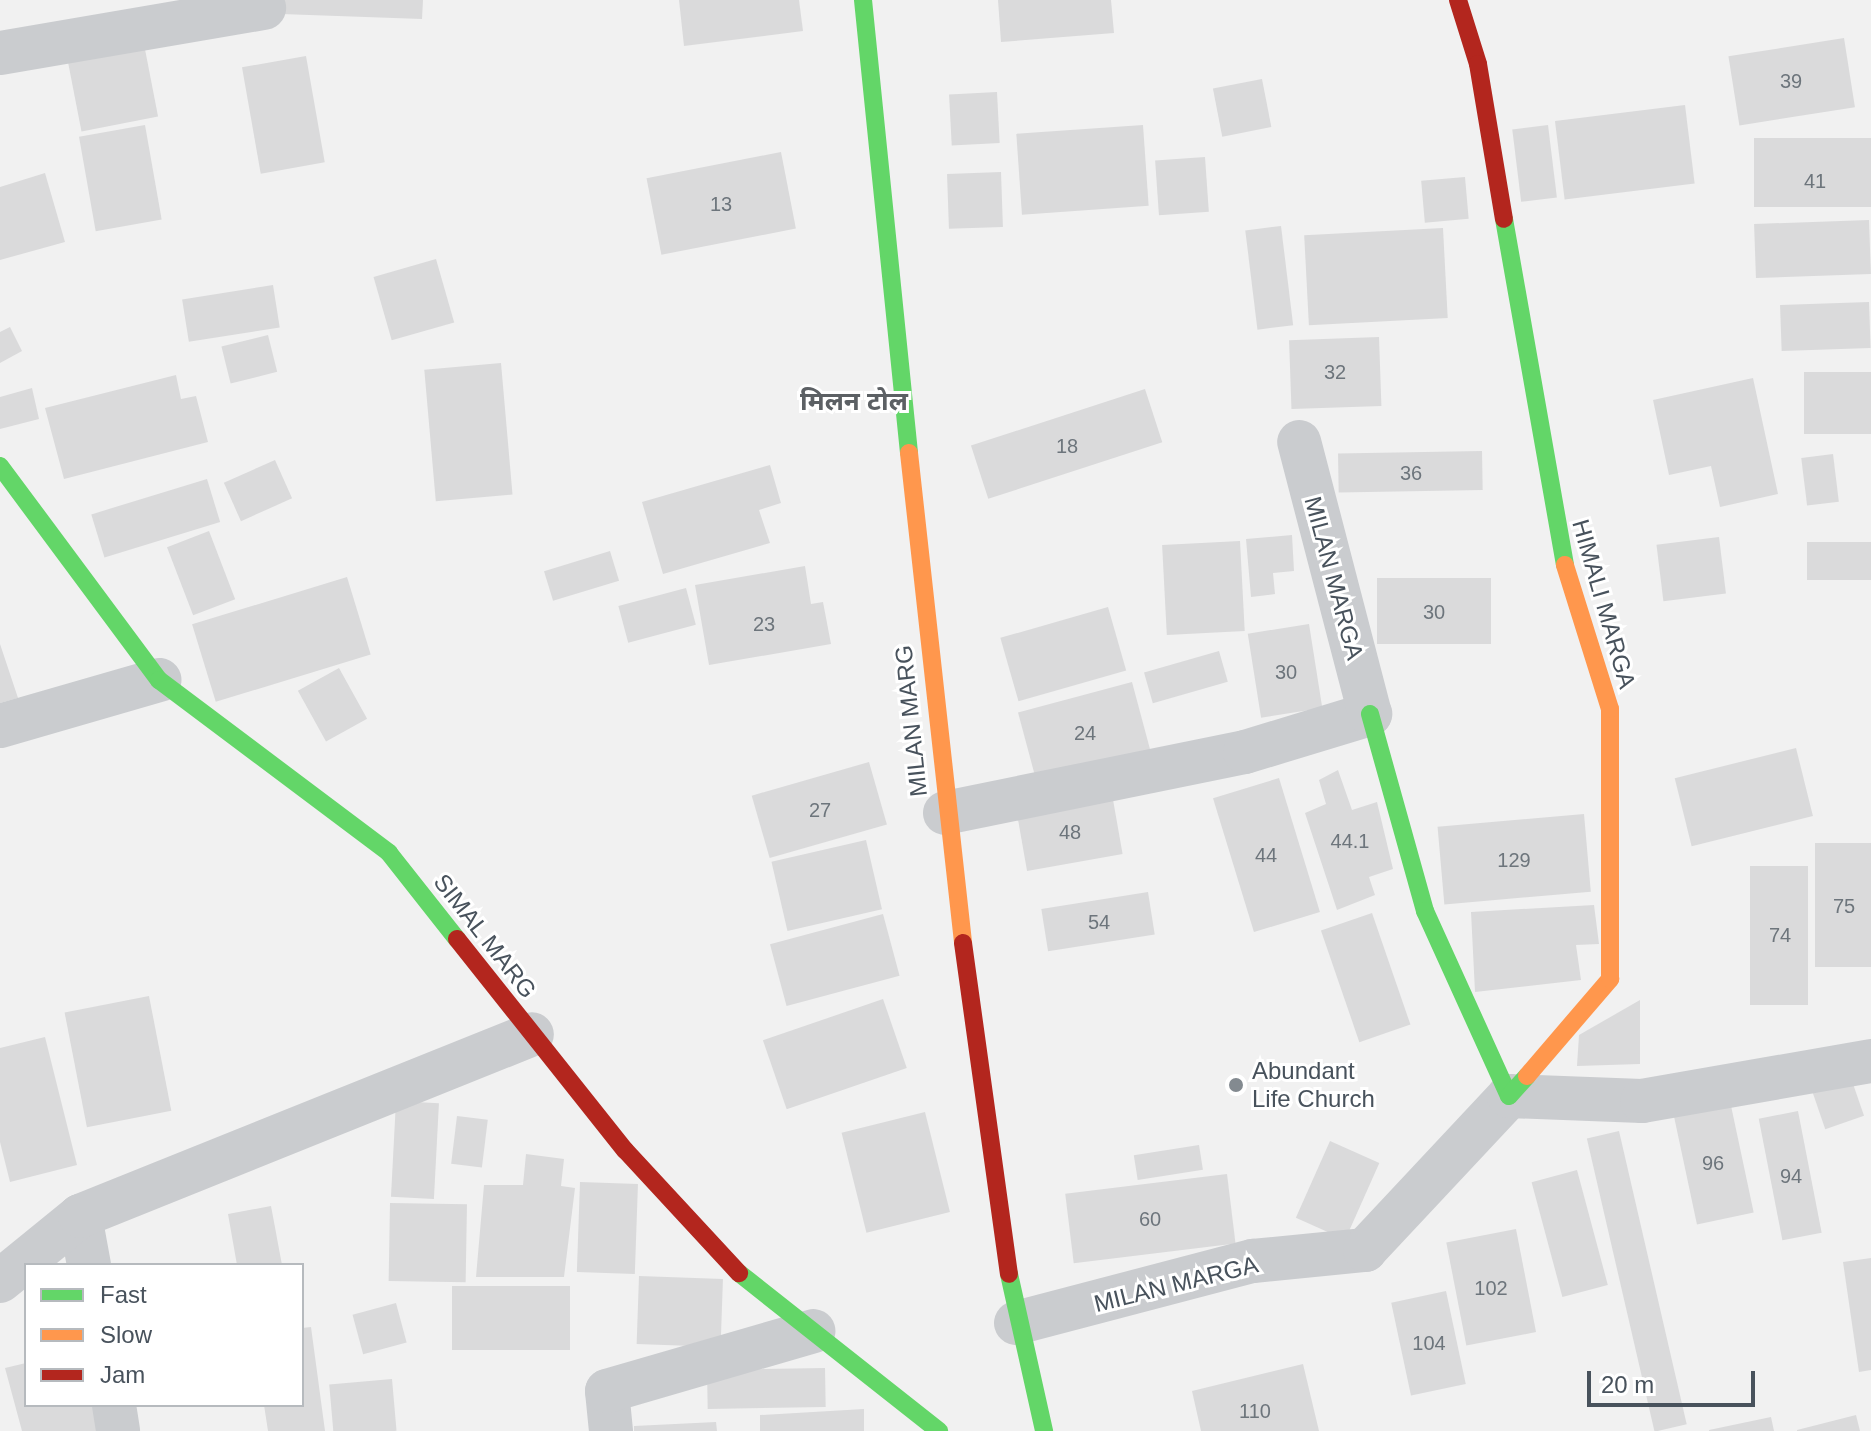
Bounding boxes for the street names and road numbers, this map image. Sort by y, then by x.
street label: MILAN MARGA [1298,493,1370,663]
street label: HIMALI MARGA [1566,516,1642,692]
street label: MILAN MARG [889,644,933,798]
street label: SIMAL MARG [427,868,543,1004]
street label: MILAN MARGA [1091,1250,1261,1318]

